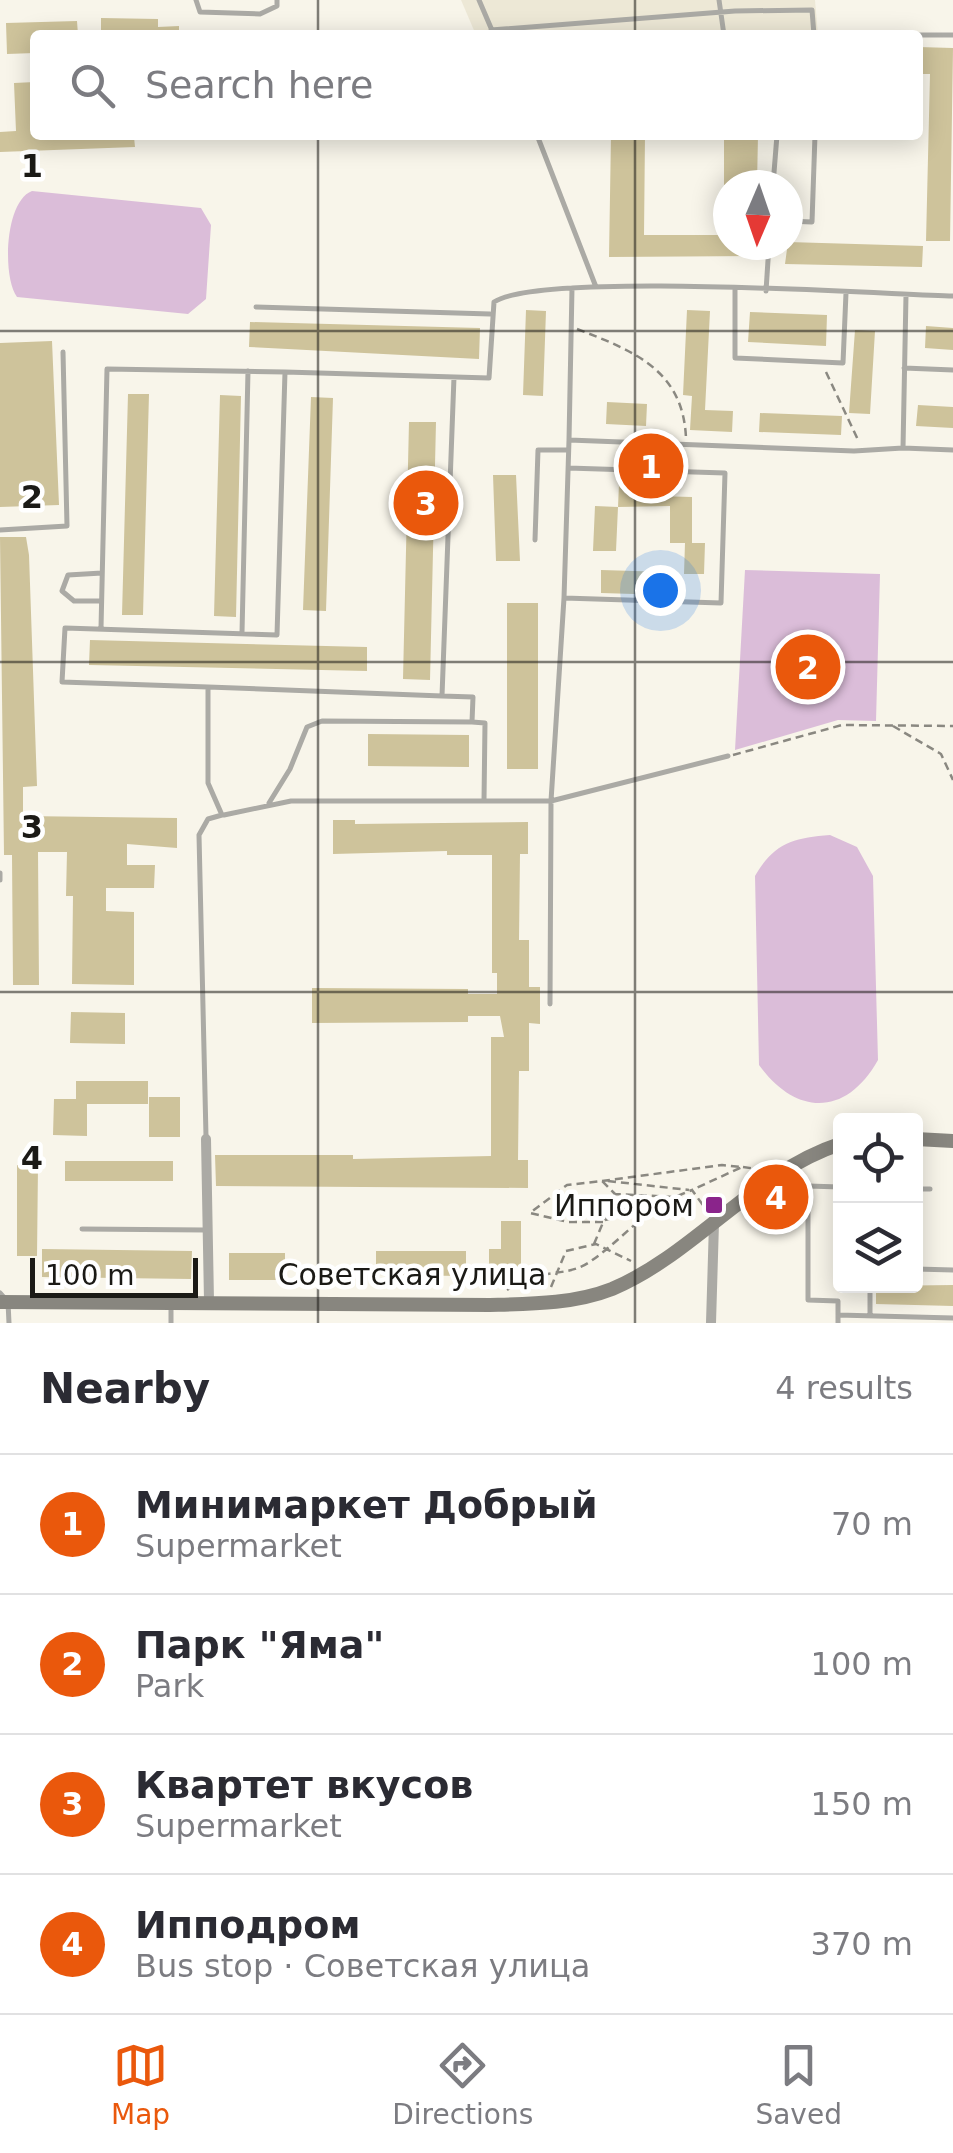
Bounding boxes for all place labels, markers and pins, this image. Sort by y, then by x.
pin: 1 [618,428,684,504]
pin: 3 [394,466,458,540]
pin: 2 [776,630,840,704]
pin: 4 [744,1160,808,1234]
place label: Иппором [554,1188,694,1223]
marker: Иппором [703,1194,725,1216]

